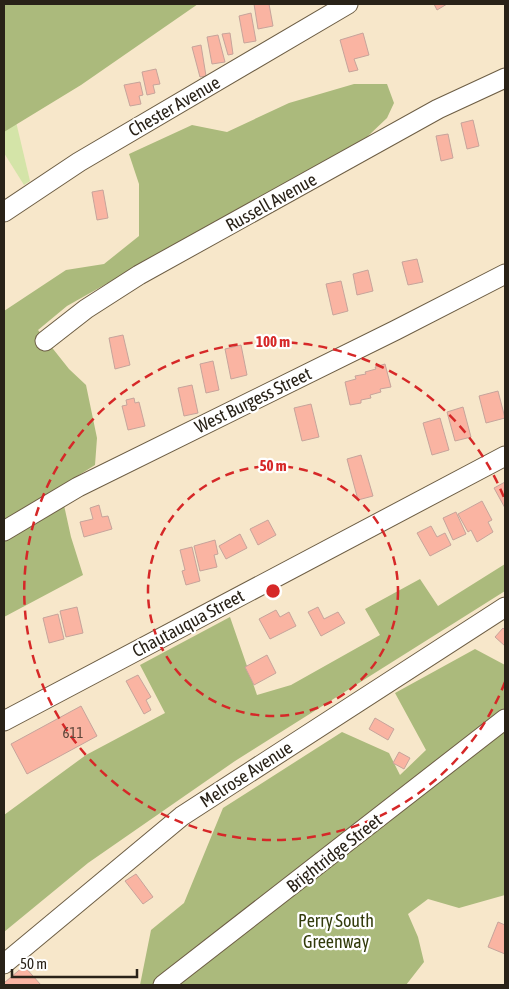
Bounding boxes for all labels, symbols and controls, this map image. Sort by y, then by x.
street label: Chester Avenue [125,71,223,141]
street label: Russell Avenue [222,168,320,236]
text: 100 m [256,333,290,350]
street label: West Burgess Street [191,363,315,437]
text: 50 m [260,457,287,474]
centre of rings [264,582,282,600]
street label: Chautauqua Street [128,585,248,661]
house number: 611 [62,724,84,741]
street label: Melrose Avenue [196,736,296,812]
street label: Brightridge Street [282,809,386,897]
park label: Perry South Greenway [298,910,374,952]
scale bar [12,946,138,978]
text: 50 m [20,955,47,972]

